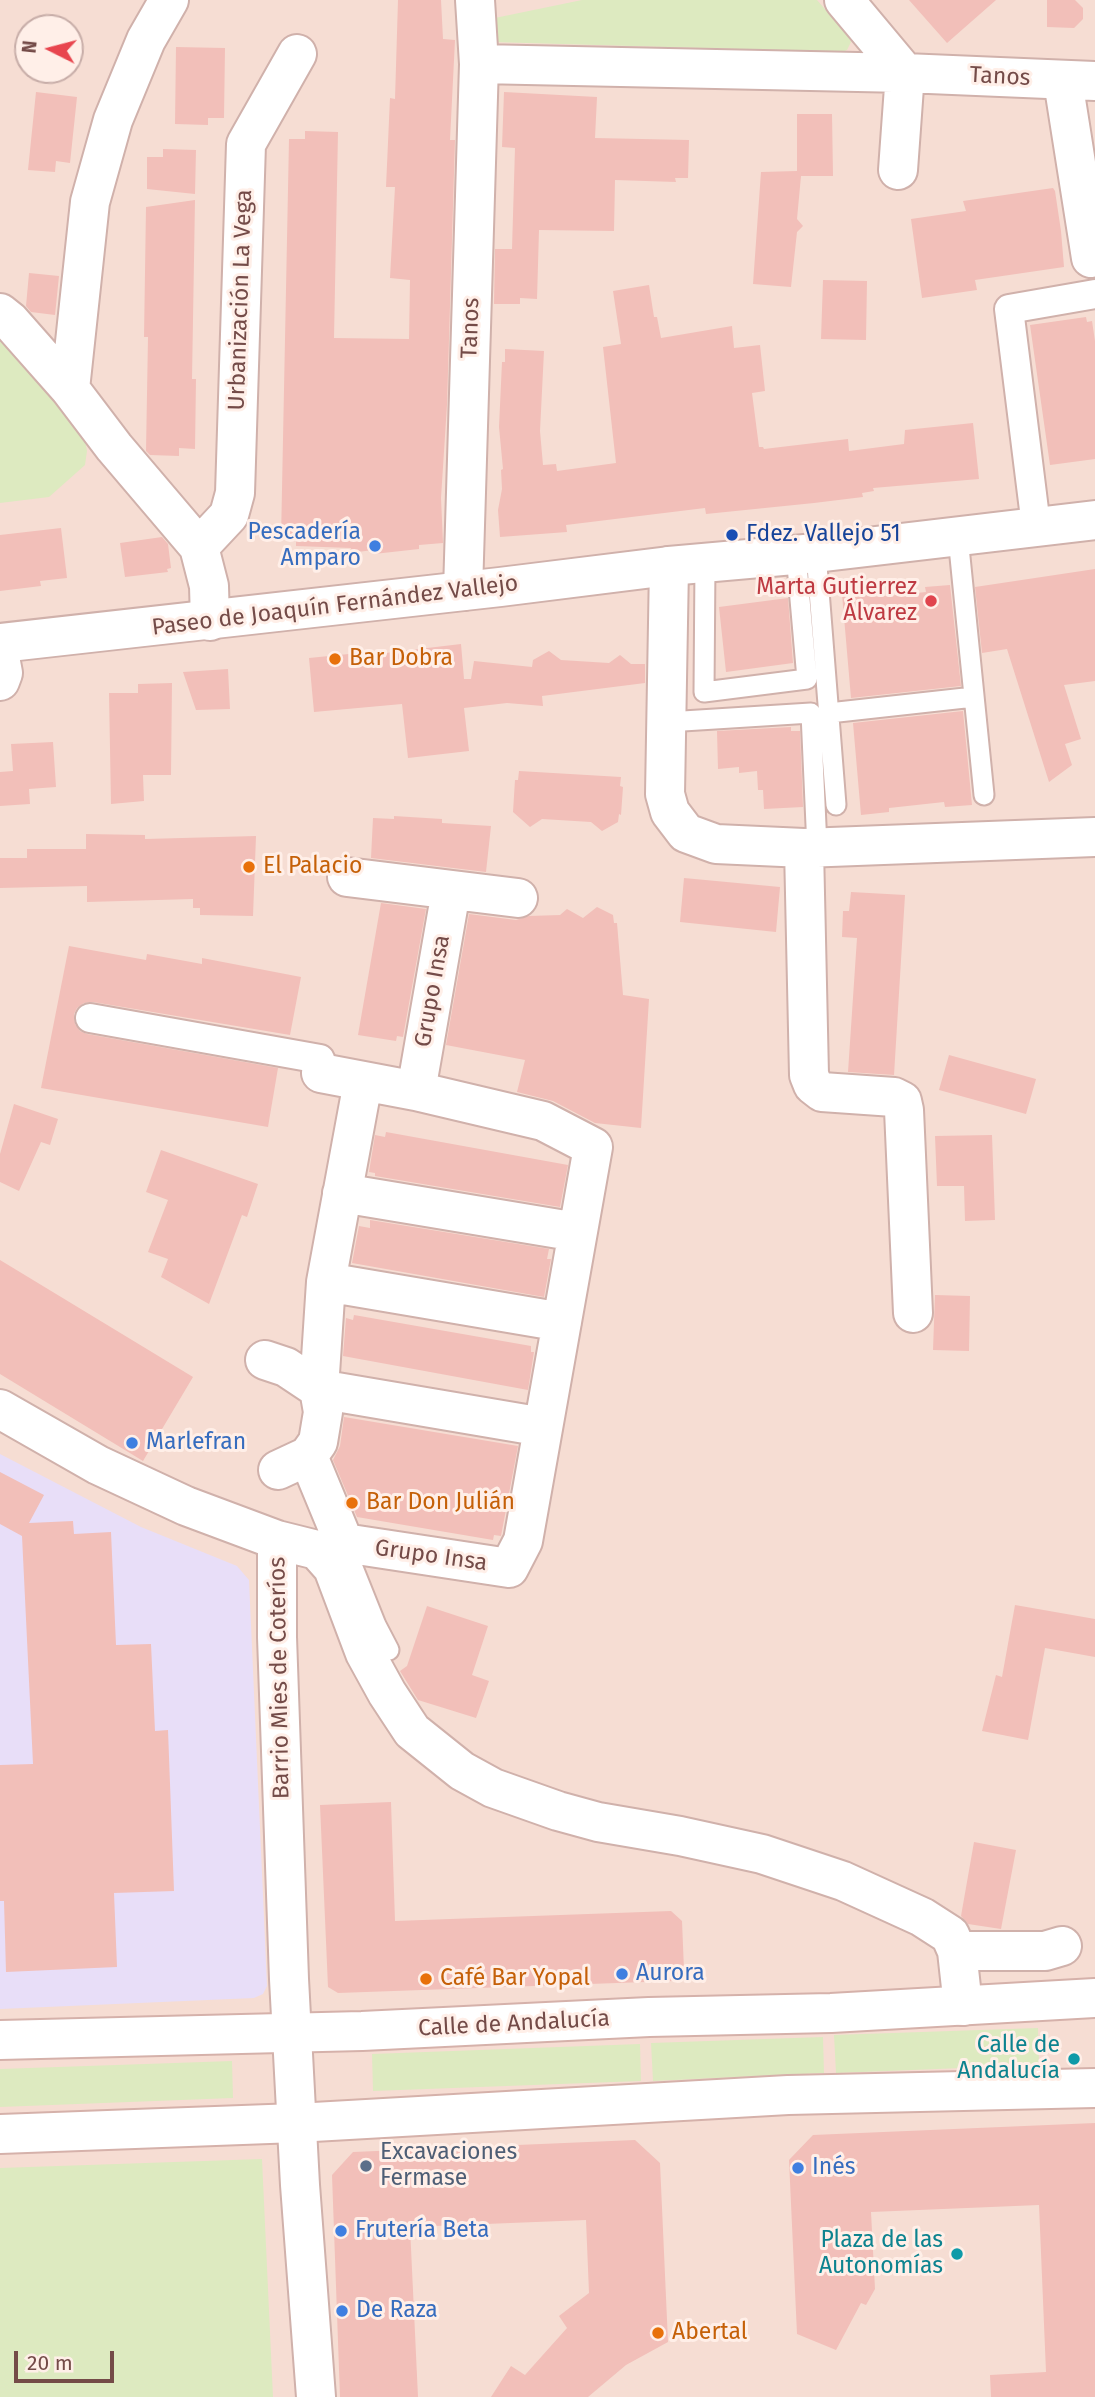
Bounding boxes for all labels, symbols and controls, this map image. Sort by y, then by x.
north arrow [14,14,84,84]
text: N [18,39,42,54]
street label: Tanos [969,62,1031,92]
street label: Urbanización La Vega [223,189,259,411]
street label: Tanos [456,297,486,359]
place label: Pescadería Amparo [248,519,361,573]
place label: Fdez. Vallejo 51 [746,521,901,549]
marker: Fdez. Vallejo 51 [724,527,740,543]
marker: Pescadería Amparo [367,538,383,554]
street label: Paseo de Joaquín Fernández Vallejo [150,570,520,642]
place label: Marta Gutierrez Álvarez [756,574,917,628]
marker: Marta Gutierrez Álvarez [923,593,939,609]
place label: Bar Dobra [349,645,453,673]
marker: Bar Dobra [327,651,343,667]
place label: El Palacio [263,853,362,881]
marker: El Palacio [241,859,257,875]
street label: Grupo Insa [410,933,456,1049]
place label: Marlefran [146,1429,246,1457]
marker: Marlefran [124,1435,140,1451]
place label: Bar Don Julián [366,1489,515,1517]
marker: Bar Don Julián [344,1495,360,1511]
street label: Grupo Insa [373,1534,489,1578]
street label: Barrio Mies de Coteríos [264,1557,296,1799]
place label: Aurora [636,1960,705,1988]
place label: Café Bar Yopal [440,1965,590,1993]
marker: Aurora [614,1966,630,1982]
marker: Café Bar Yopal [418,1971,434,1987]
street label: Calle de Andalucía [417,2005,611,2043]
place label: Calle de Andalucía [957,2032,1060,2086]
marker: Calle de Andalucía [1066,2051,1082,2067]
place label: Excavaciones Fermase [380,2139,517,2193]
place label: Inés [812,2154,856,2182]
marker: Excavaciones Fermase [358,2158,374,2174]
marker: Inés [790,2160,806,2176]
place label: Frutería Beta [355,2217,489,2245]
marker: Frutería Beta [333,2223,349,2239]
place label: Plaza de las Autonomías [819,2227,943,2281]
marker: Plaza de las Autonomías [949,2246,965,2262]
place label: De Raza [356,2297,438,2325]
marker: De Raza [334,2303,350,2319]
place label: Abertal [672,2319,747,2347]
marker: Abertal [650,2325,666,2341]
scale bar [18,2338,117,2382]
text: 20 m [27,2350,73,2376]

